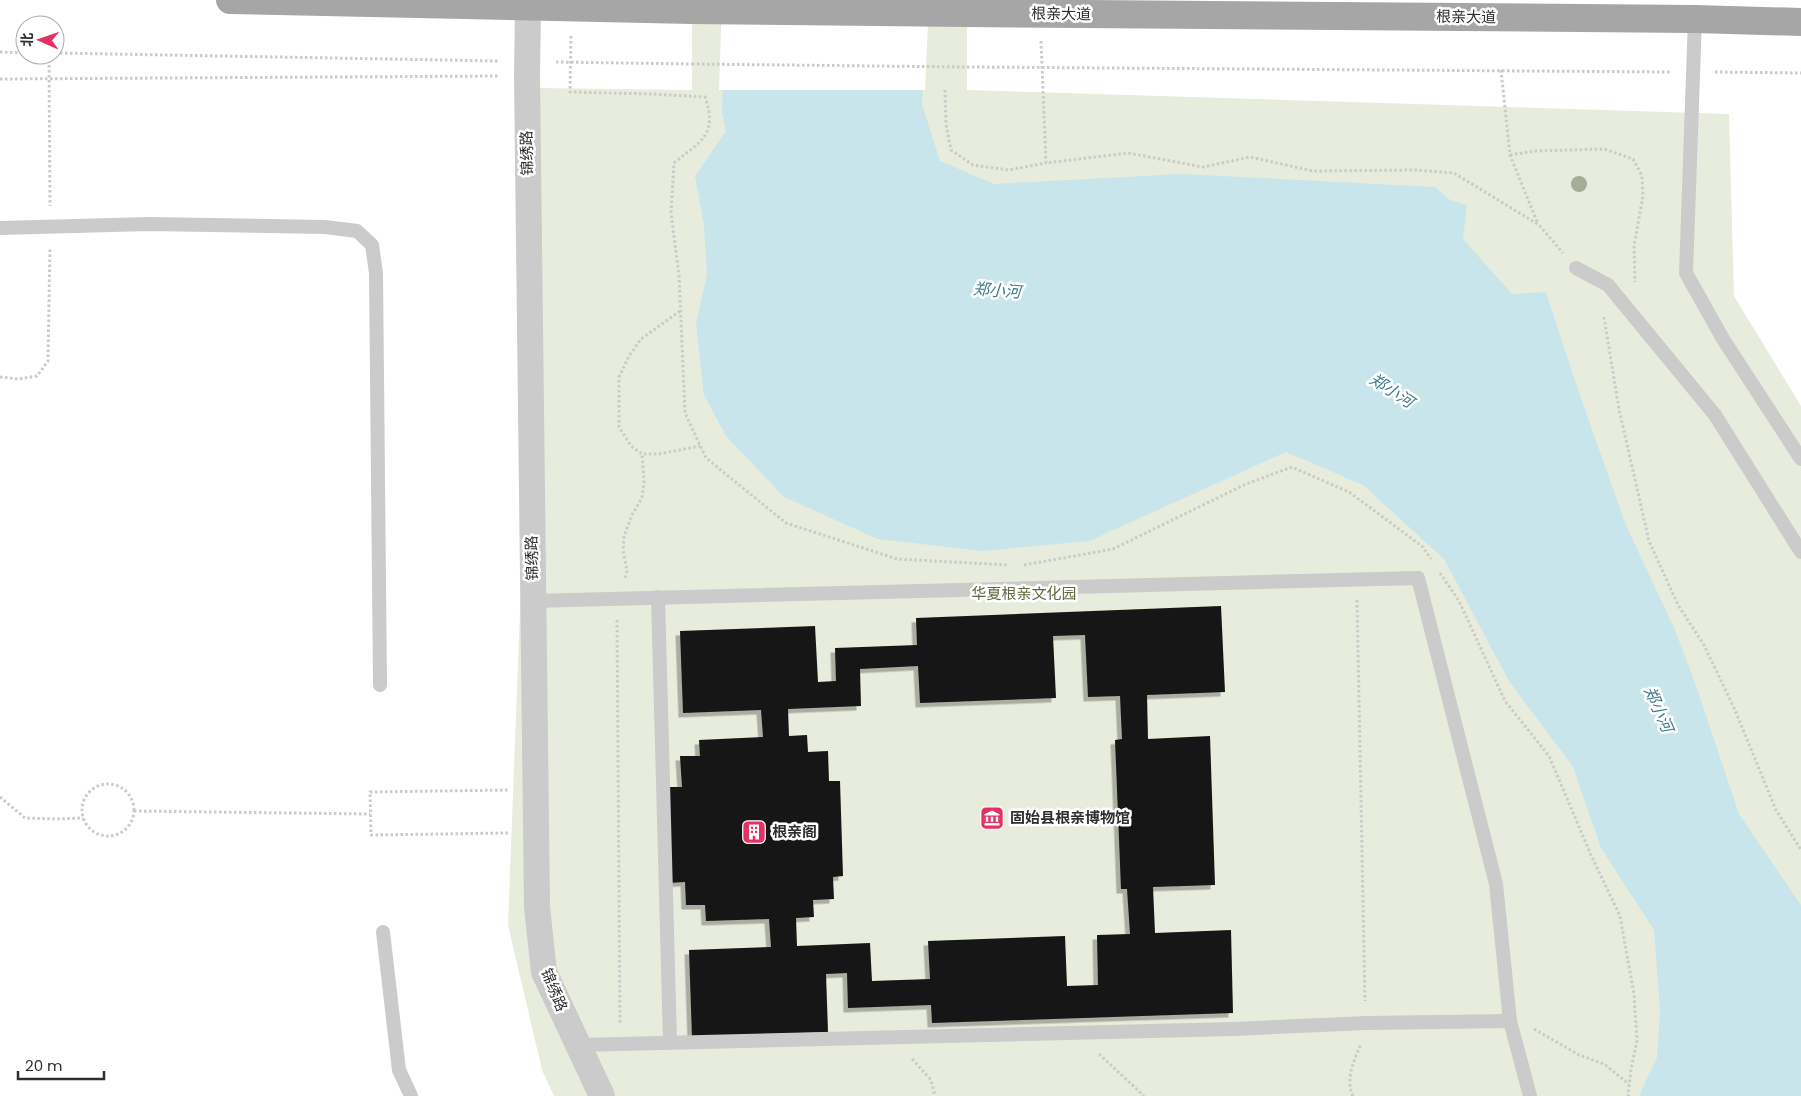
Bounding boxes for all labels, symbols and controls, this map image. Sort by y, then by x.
street label: 根亲大道 [1031,2,1091,25]
street label: 根亲大道 [1436,5,1496,28]
north arrow [15,15,65,65]
text: 北 [17,32,37,47]
street label: 锦绣路 [516,130,537,176]
water label: 郑小河 [972,277,1025,304]
water label: 郑小河 [1365,368,1421,415]
street label: 锦绣路 [521,535,542,581]
park label: 华夏根亲文化园 [971,583,1077,604]
water label: 郑小河 [1638,683,1680,739]
museum icon: 固始县根亲博物馆 [979,805,1005,831]
place label: 固始县根亲博物馆 [1010,807,1130,828]
building icon: 根亲阁 [741,819,767,845]
place label: 根亲阁 [772,821,817,842]
street label: 锦绣路 [536,965,573,1015]
scale bar [18,1048,104,1080]
text: 20 m [25,1055,63,1076]

